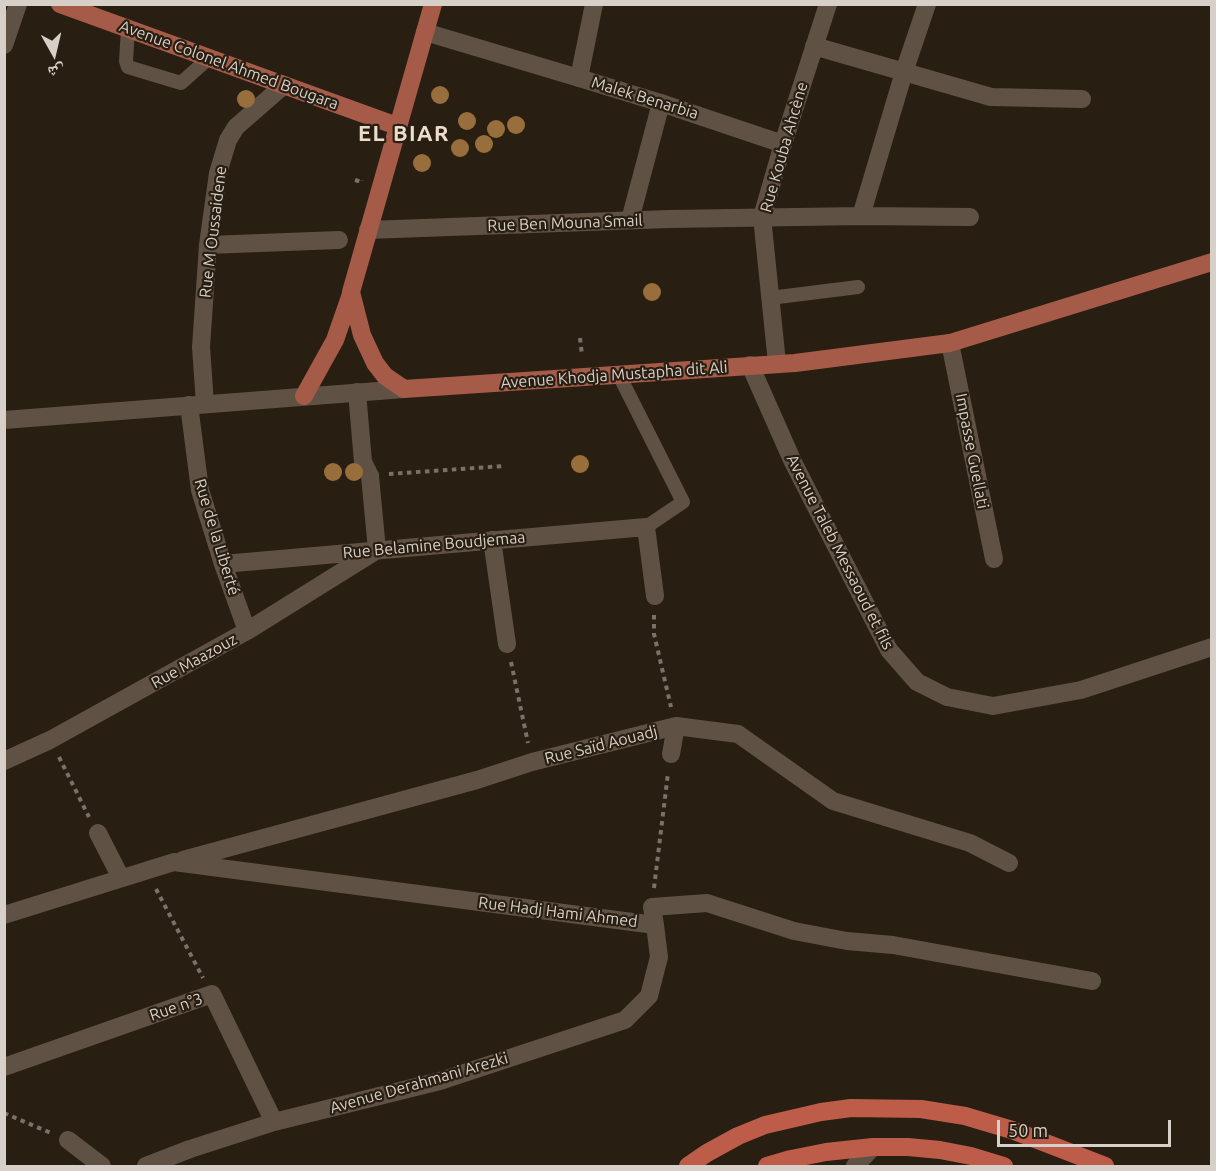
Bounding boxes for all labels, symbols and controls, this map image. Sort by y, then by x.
street label: Avenue Colonel Ahmed Bougara [117,16,341,114]
north arrow [24,24,84,84]
text: ش [47,62,66,82]
street label: Malek Benarbia [589,73,701,123]
street label: Rue Kouba Ahcène [756,80,812,214]
district label: EL BIAR [358,121,450,147]
street label: Rue M Oussaidene [195,165,231,299]
street label: Rue Ben Mouna Smail [487,211,643,235]
street label: Avenue Khodja Mustapha dit Ali [500,357,728,393]
street label: Impasse Guellati [951,392,993,510]
street label: Avenue Taleb Messaoud et fils [782,451,898,653]
street label: Rue de la Liberté [190,476,244,598]
street label: Rue Belamine Boudjemaa [342,527,526,563]
street label: Rue Maazouz [148,630,240,692]
street label: Rue Saïd Aouadj [543,722,659,768]
street label: Rue Hadj Hami Ahmed [477,893,639,931]
street label: Rue n°3 [147,989,205,1025]
street label: Avenue Derahmani Arezki [328,1048,510,1118]
scale bar [1000,1108,1174,1146]
text: 50 m [1008,1120,1048,1140]

